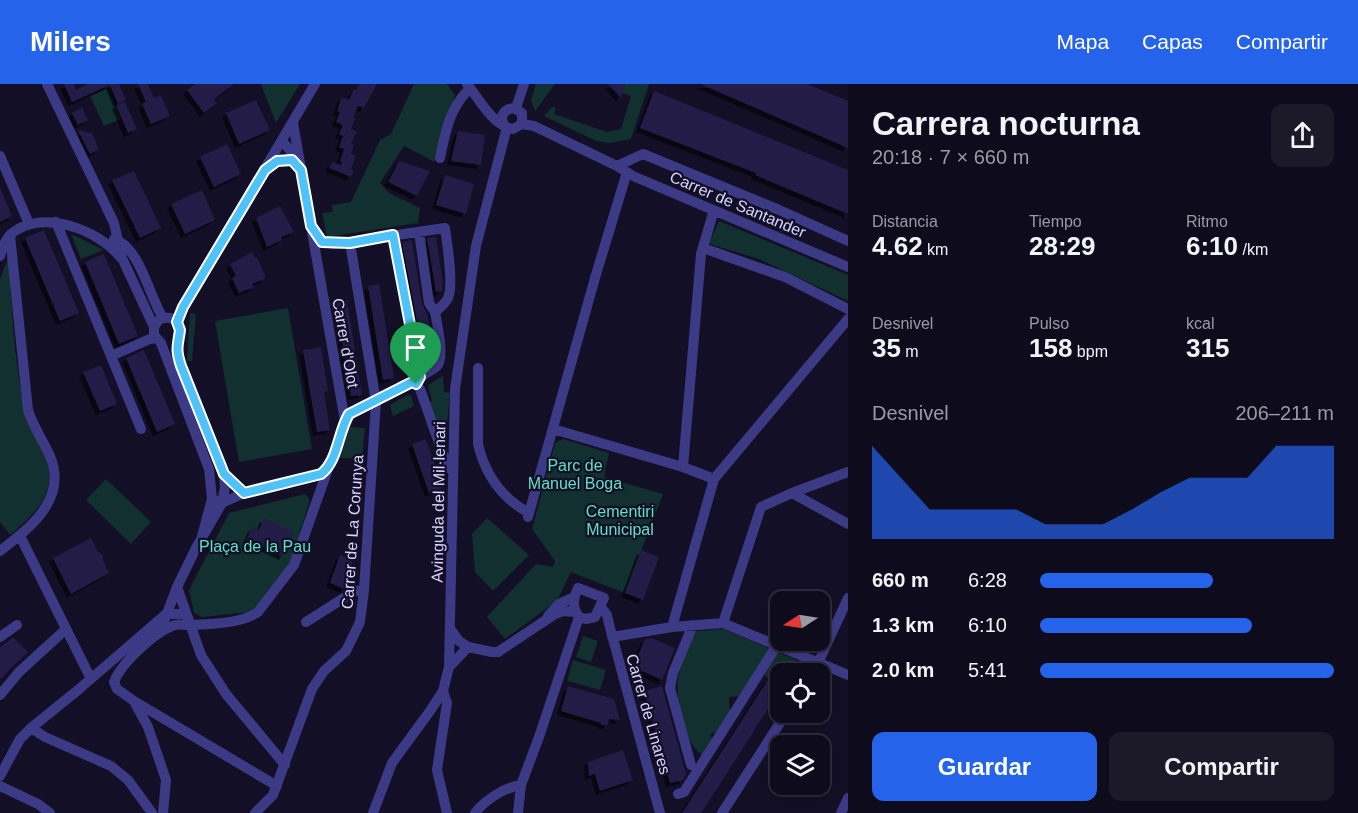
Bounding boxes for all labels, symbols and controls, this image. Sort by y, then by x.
text: Milers [30,26,111,57]
text: Mapa [1057,30,1109,53]
text: Capas [1142,30,1203,53]
text: Compartir [1236,30,1328,53]
button: share [1271,104,1334,167]
text: Carrera nocturna [872,105,1140,142]
text: 20:18 · 7 × 660 m [872,146,1029,168]
street label: Carrer de Santander [667,168,809,241]
text: Distancia [872,213,938,230]
text: Tiempo [1029,213,1082,230]
text: Ritmo [1186,213,1228,230]
text: 4.62 [872,231,923,261]
text: 28:29 [1029,231,1096,261]
text: 6:10 [1186,231,1238,261]
text: km [923,241,948,258]
text: /km [1238,241,1268,258]
street label: Carrer d'Olot [329,297,362,390]
text: Desnivel [872,315,933,332]
text: Pulso [1029,315,1069,332]
text: kcal [1186,315,1214,332]
pin [390,322,441,384]
icon: arrive [399,331,432,364]
text: 35 [872,333,901,363]
text: 158 [1029,333,1072,363]
text: 315 [1186,333,1229,363]
text: m [901,343,919,360]
text: bpm [1072,343,1108,360]
text: Desnivel [872,402,949,424]
text: 206–211 m [1235,402,1334,424]
street label: Avinguda del Mil·lenari [429,421,448,583]
street label: Carrer de La Corunya [339,454,366,610]
park label: Parc de Manuel Boga [528,457,622,492]
park label: Cementiri Municipal [586,503,654,538]
park label: Plaça de la Pau [199,538,311,555]
text: 660 m [872,569,929,591]
text: 6:28 [968,569,1007,591]
north arrow [770,591,830,651]
map controls [770,591,830,795]
text: 1.3 km [872,614,934,636]
text: 6:10 [968,614,1007,636]
street label: Carrer de Linares [623,652,674,776]
text: 2.0 km [872,659,934,681]
text: 5:41 [968,659,1007,681]
button: locate [770,663,830,723]
button: Guardar [872,732,1097,801]
button: Compartir [1109,732,1334,801]
button: layers [770,735,830,795]

